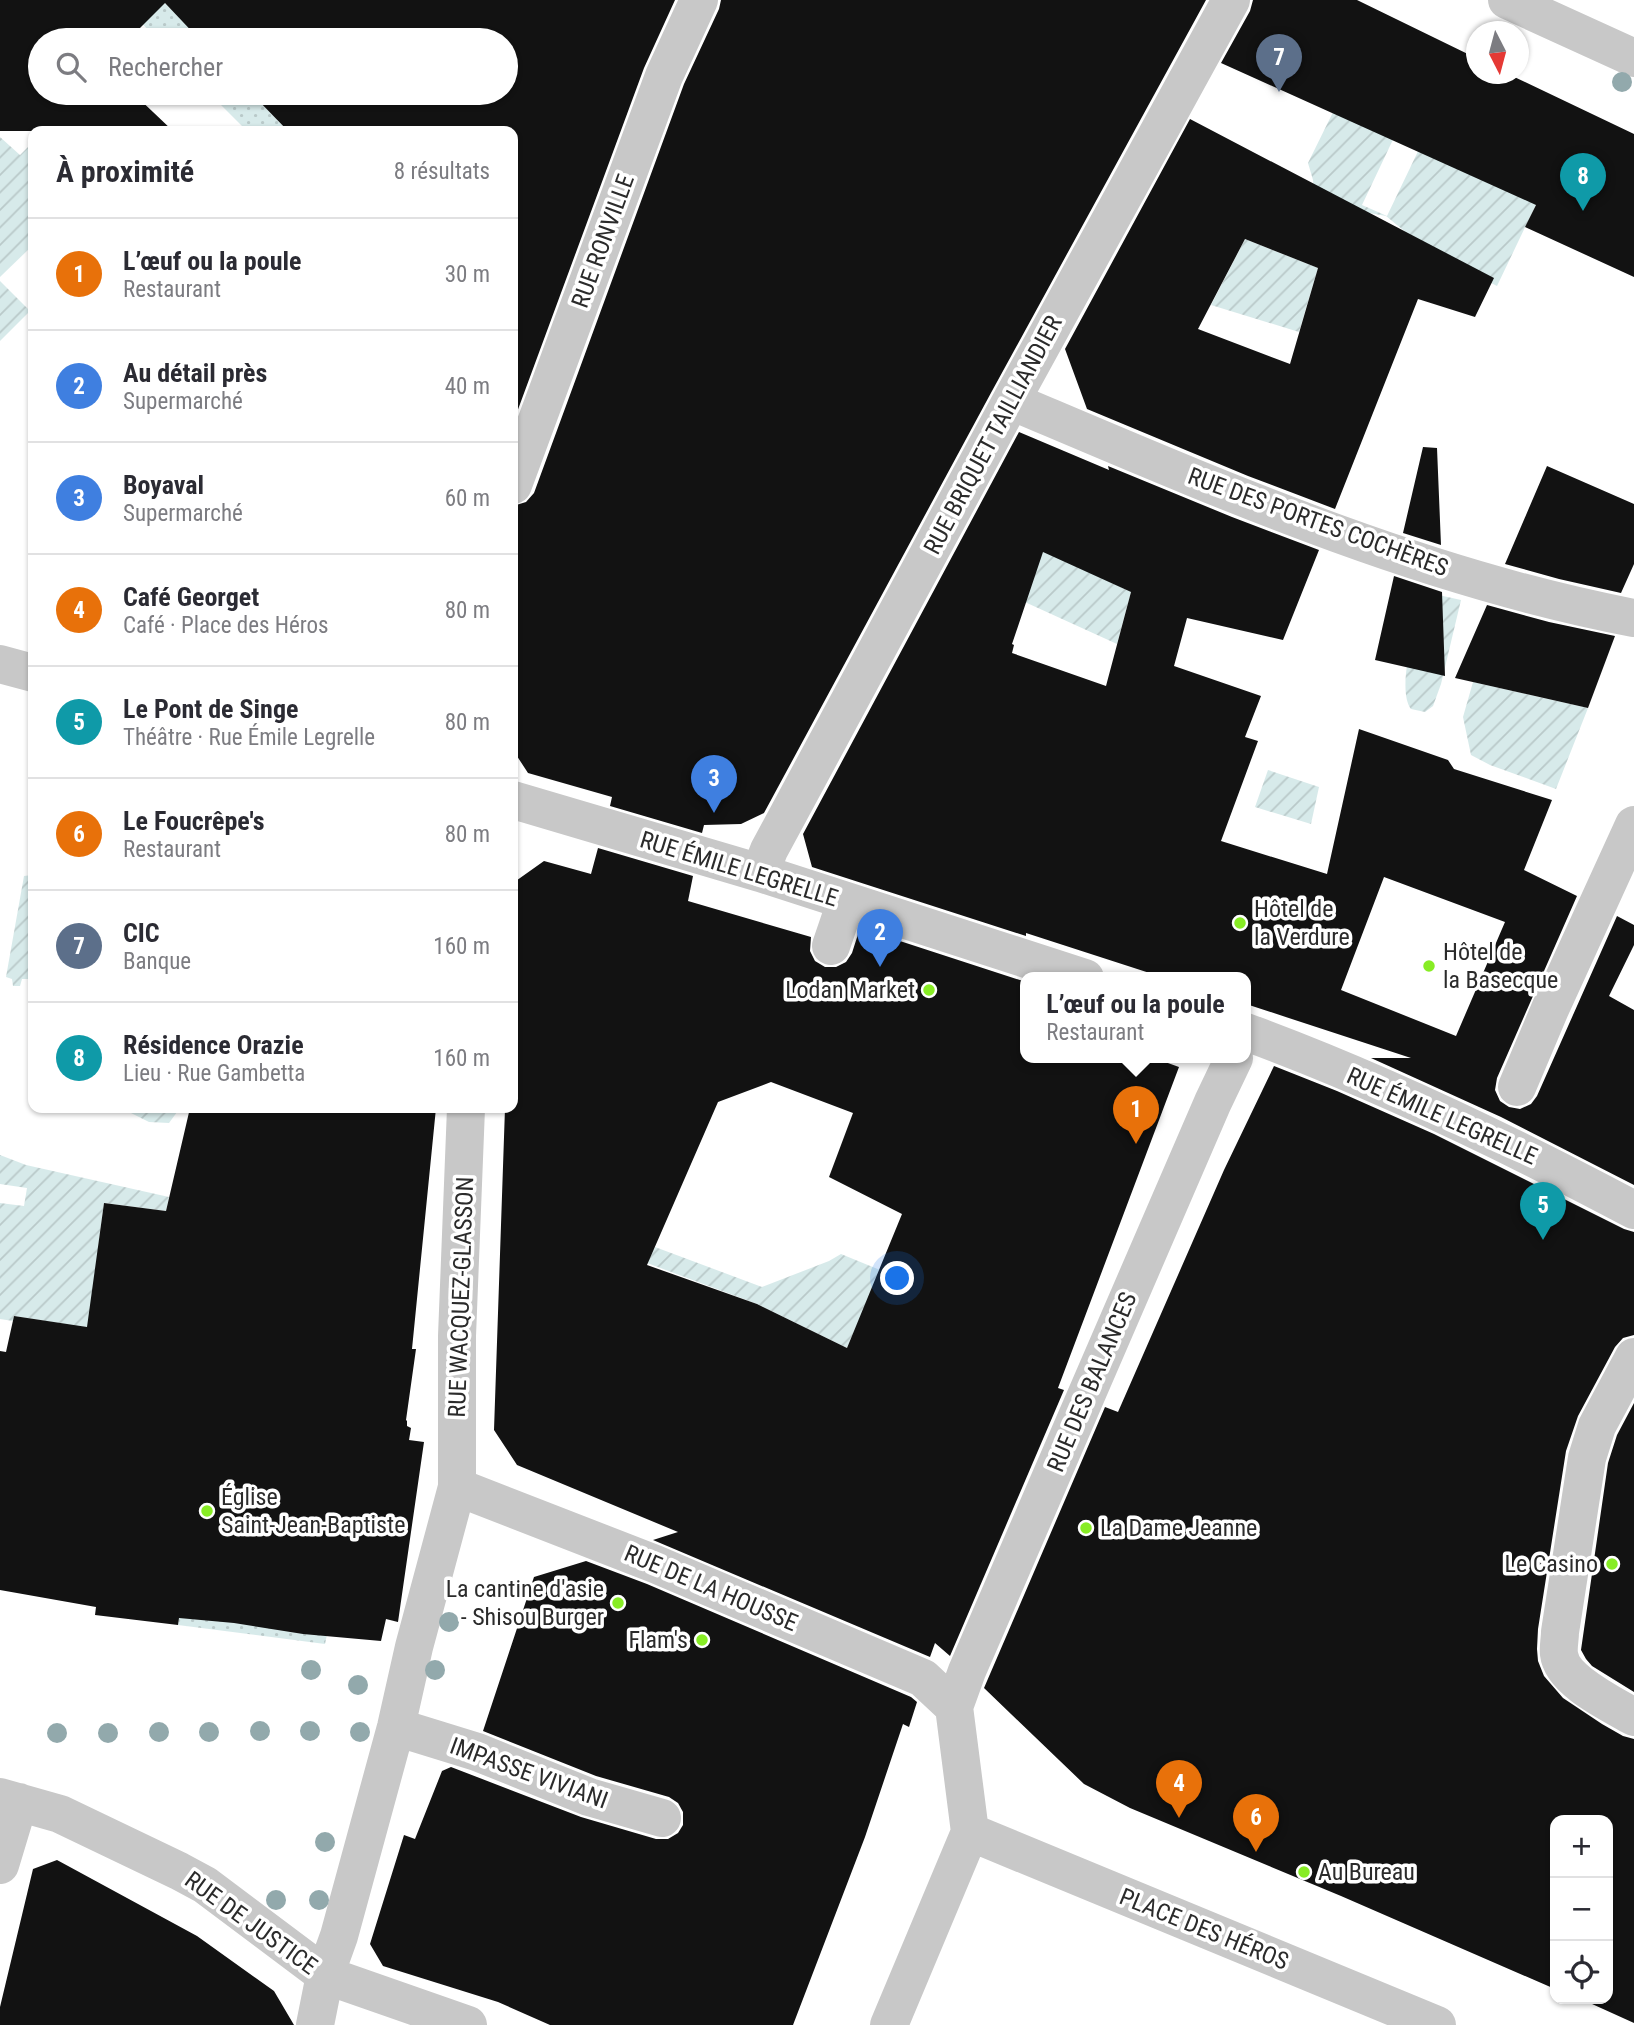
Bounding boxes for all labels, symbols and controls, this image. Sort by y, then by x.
north arrow [1466,21,1529,84]
search box [28,28,518,105]
pin: 7 [1256,34,1302,92]
icon: search [52,48,90,86]
text: Rechercher [108,52,223,82]
pin: 8 [1560,153,1606,211]
text: À proximité [56,154,194,189]
text: 8 résultats [394,158,490,185]
street label: RUE RONVILLE [566,170,640,312]
text: L’œuf ou la poule [123,246,301,276]
text: 1 [73,261,85,288]
text: 30 m [445,261,490,288]
text: Restaurant [123,276,221,303]
street label: RUE BRIQUET TAILLIANDIER [918,311,1068,559]
text: Au détail près [123,358,267,388]
text: 2 [73,373,85,400]
text: 40 m [445,373,490,400]
text: Supermarché [123,388,243,415]
street label: RUE DES PORTES COCHÈRES [1184,462,1452,582]
text: Boyaval [123,470,204,500]
text: 3 [73,485,85,512]
text: 60 m [445,485,490,512]
text: Supermarché [123,500,243,527]
text: Café Georget [123,582,259,612]
text: 4 [73,597,85,624]
text: 80 m [445,597,490,624]
text: Café · Place des Héros [123,612,329,639]
text: Le Pont de Singe [123,694,298,724]
text: 5 [73,709,85,736]
text: 80 m [445,709,490,736]
text: Théâtre · Rue Émile Legrelle [123,724,375,751]
pin: 3 [691,755,737,813]
text: Le Foucrêpe's [123,806,264,836]
text: 6 [73,821,85,848]
text: 80 m [445,821,490,848]
street label: RUE ÉMILE LEGRELLE [637,826,841,912]
text: Restaurant [123,836,221,863]
place label: Hôtel de la Verdure [1254,895,1350,951]
pin: 2 [857,909,903,967]
marker: Hôtel de la Verdure [1232,915,1248,931]
text: CIC [123,918,160,948]
text: 7 [73,933,85,960]
text: 160 m [433,933,490,960]
place label: Hôtel de la Basecque [1443,938,1558,994]
text: Banque [123,948,191,975]
marker: Hôtel de la Basecque [1421,958,1437,974]
popup [1020,972,1251,1063]
place label: Lodan Market [785,976,915,1004]
marker: Lodan Market [921,982,937,998]
text: L’œuf ou la poule [1046,989,1225,1019]
text: Restaurant [1046,1019,1144,1046]
text: Résidence Orazie [123,1030,304,1060]
text: 8 [73,1045,85,1072]
text: 160 m [433,1045,490,1072]
text: Lieu · Rue Gambetta [123,1060,305,1087]
street label: RUE ÉMILE LEGRELLE [1342,1061,1542,1171]
pin: 1 [1113,1086,1159,1144]
street label: RUE WACQUEZ-GLASSON [443,1176,479,1418]
pin: 5 [1520,1182,1566,1240]
your location [880,1261,914,1295]
street label: RUE DES BALANCES [1042,1288,1142,1476]
place label: Église Saint-Jean-Baptiste [221,1483,405,1539]
marker: Église Saint-Jean-Baptiste [199,1503,215,1519]
place label: La Dame Jeanne [1100,1514,1257,1542]
marker: La Dame Jeanne [1078,1520,1094,1536]
street label: RUE DE LA HOUSSE [620,1539,802,1637]
place label: Le Casino [1505,1550,1598,1578]
marker: Le Casino [1604,1556,1620,1572]
place label: La cantine d'asie - Shisou Burger [446,1575,604,1631]
marker: La cantine d'asie - Shisou Burger [610,1595,626,1611]
place label: Flam's [628,1626,688,1654]
marker: Flam's [694,1632,710,1648]
street label: IMPASSE VIVIANI [446,1731,612,1815]
pin: 4 [1156,1760,1202,1818]
pin: 6 [1233,1794,1279,1852]
map controls [1550,1815,1613,2004]
button: + [1550,1815,1613,1878]
place label: Au Bureau [1318,1858,1415,1886]
marker: Au Bureau [1296,1864,1312,1880]
street label: RUE DE JUSTICE [180,1866,323,1980]
button: − [1550,1878,1613,1941]
street label: PLACE DES HÉROS [1115,1882,1293,1976]
button: locate [1550,1941,1613,2004]

